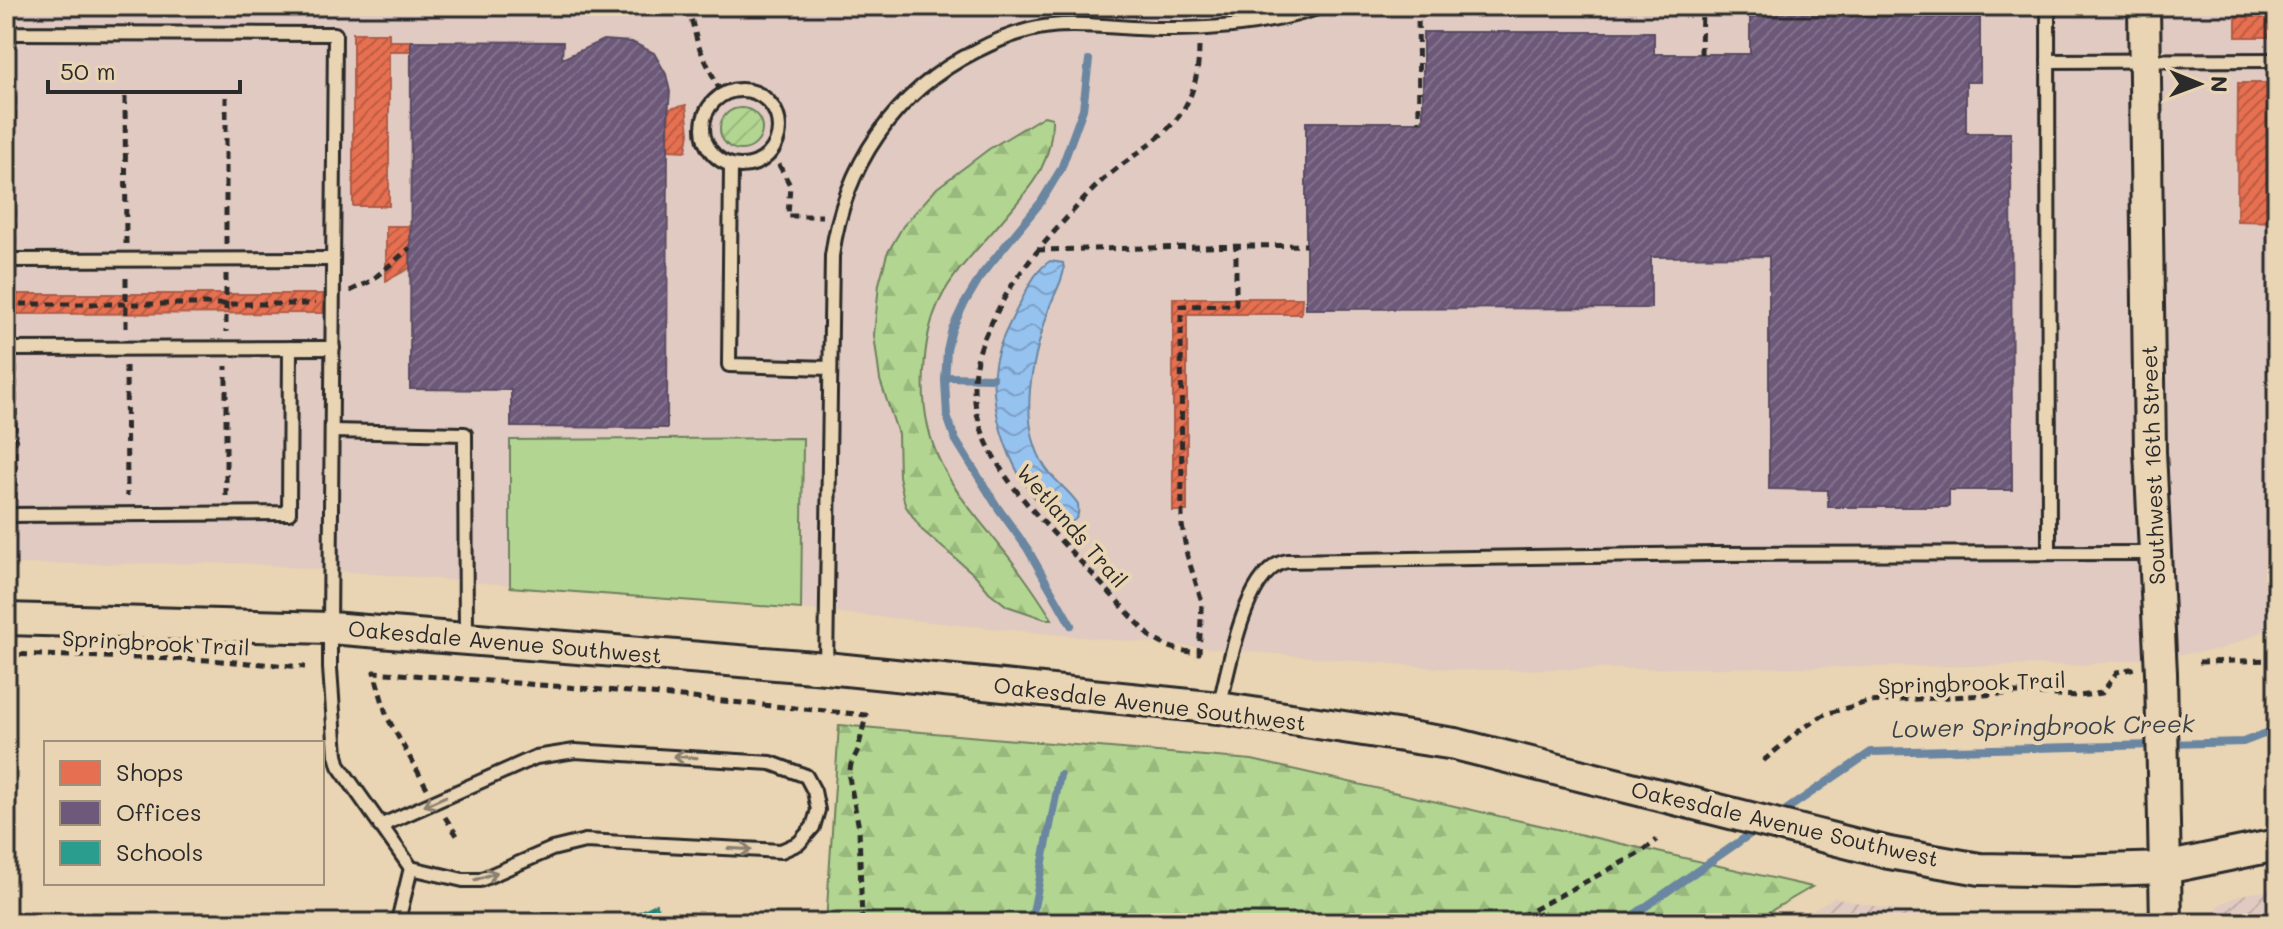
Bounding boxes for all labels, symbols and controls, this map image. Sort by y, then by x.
scale bar [48,44,240,94]
north arrow [2159,44,2239,124]
text: 50 m [60,55,116,86]
text: N [2205,76,2234,93]
street label: Southwest 16th Street [2134,345,2171,585]
street label: Wetlands Trail [1011,458,1134,594]
street label: Oakesdale Avenue Southwest [347,613,663,670]
street label: Springbrook Trail [61,623,251,662]
street label: Springbrook Trail [1878,665,2066,700]
street label: Oakesdale Avenue Southwest [992,670,1308,737]
water label: Lower Springbrook Creek [1891,707,2196,744]
legend [44,741,324,885]
one-way arrow [672,750,699,765]
text: Shops [116,756,184,787]
street label: Oakesdale Avenue Southwest [1629,774,1942,873]
one-way arrow [423,795,448,810]
text: Offices [116,796,202,827]
text: Schools [116,836,203,867]
one-way arrow [726,841,753,856]
one-way arrow [473,868,498,883]

